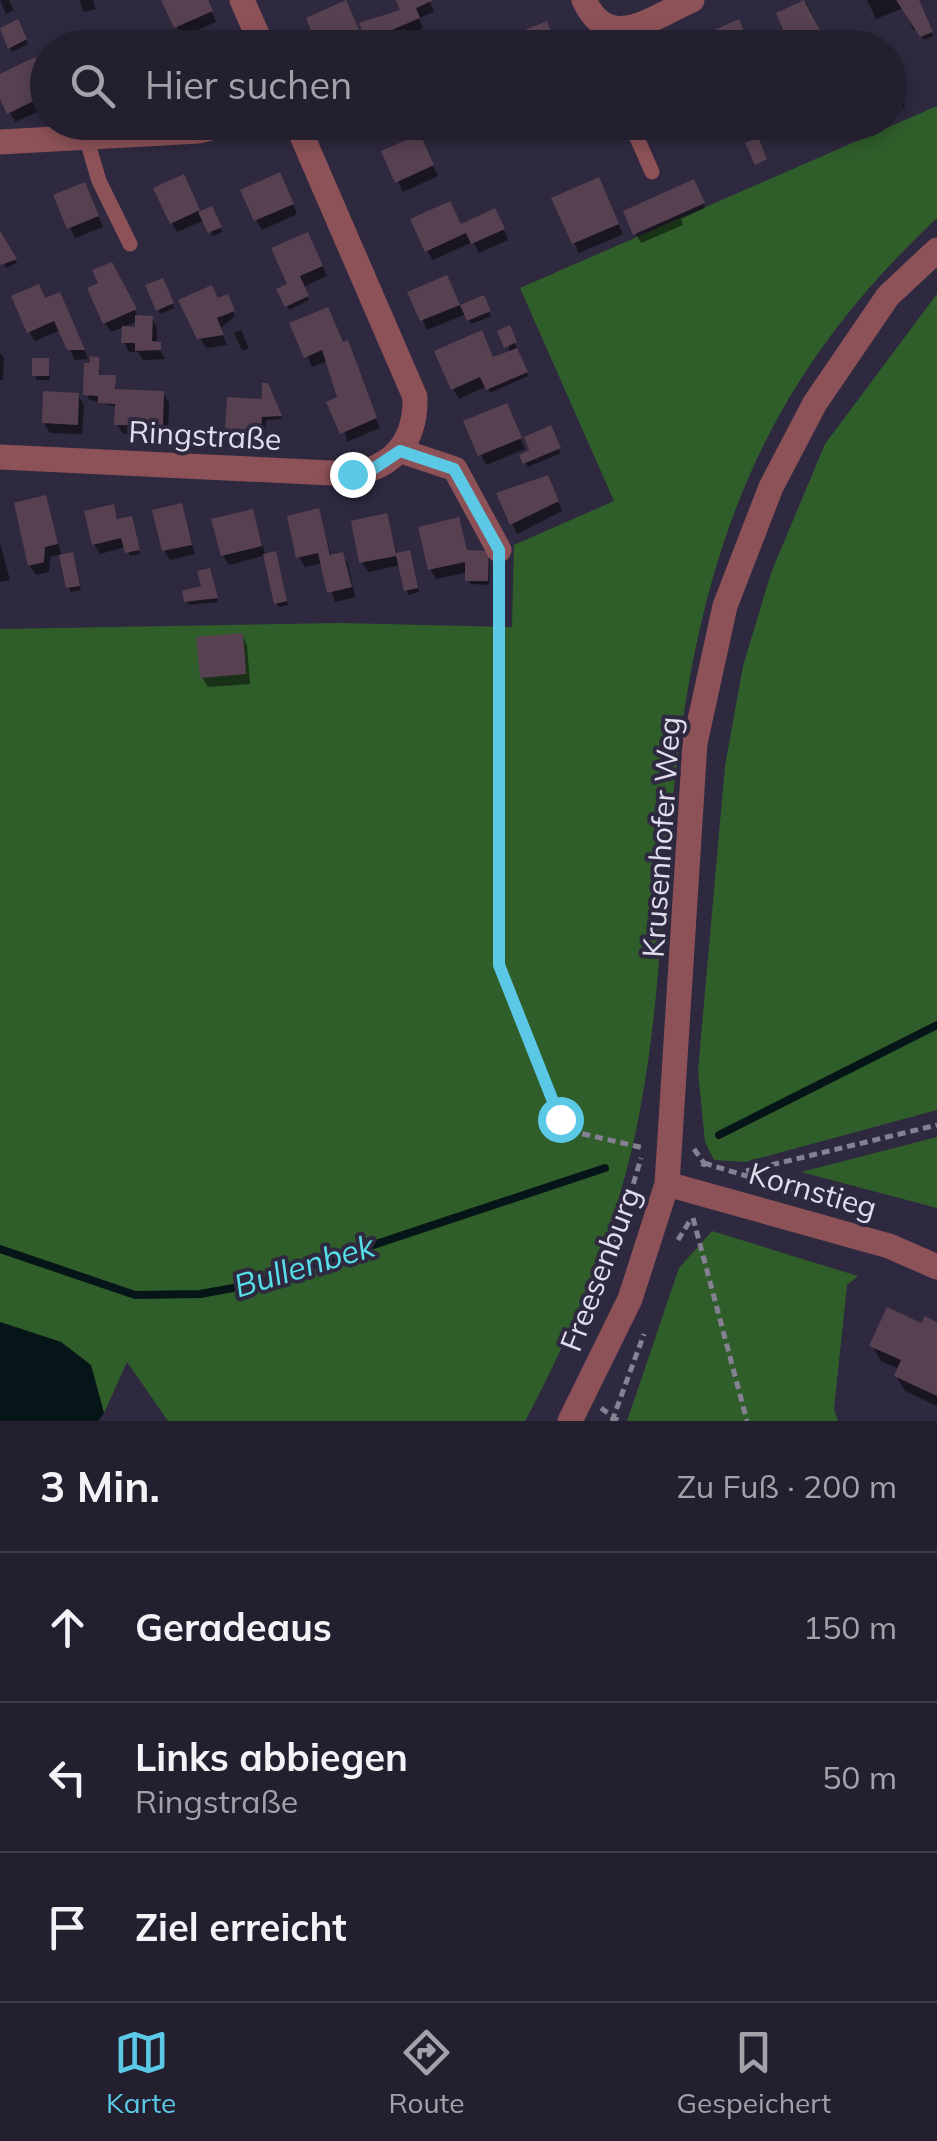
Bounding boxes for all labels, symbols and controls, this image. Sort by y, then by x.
search box [30,30,907,140]
icon: search [65,58,120,113]
text: Hier suchen [145,61,352,109]
street label: Ringstraße [128,412,282,458]
route end [330,452,376,498]
street label: Krusenhofer Weg [634,715,688,959]
route start [538,1097,584,1143]
street label: Kornstieg [745,1154,881,1226]
street label: Freesenburg [551,1182,649,1356]
water label: Bullenbek [229,1224,380,1305]
text: 3 Min. [40,1460,160,1513]
text: Zu Fuß · 200 m [677,1466,897,1506]
icon: ahead [40,1600,95,1655]
text: Geradeaus [135,1603,332,1651]
text: 150 m [803,1607,897,1647]
text: Links abbiegen [135,1733,408,1781]
icon: left [40,1750,95,1805]
text: 50 m [822,1757,897,1797]
text: Ringstraße [135,1781,298,1821]
icon: arrive [40,1900,95,1955]
text: Ziel erreicht [135,1903,347,1951]
tab: Karte [106,2025,176,2120]
tab: Route [388,2025,464,2120]
tab: Gespeichert [676,2025,831,2120]

